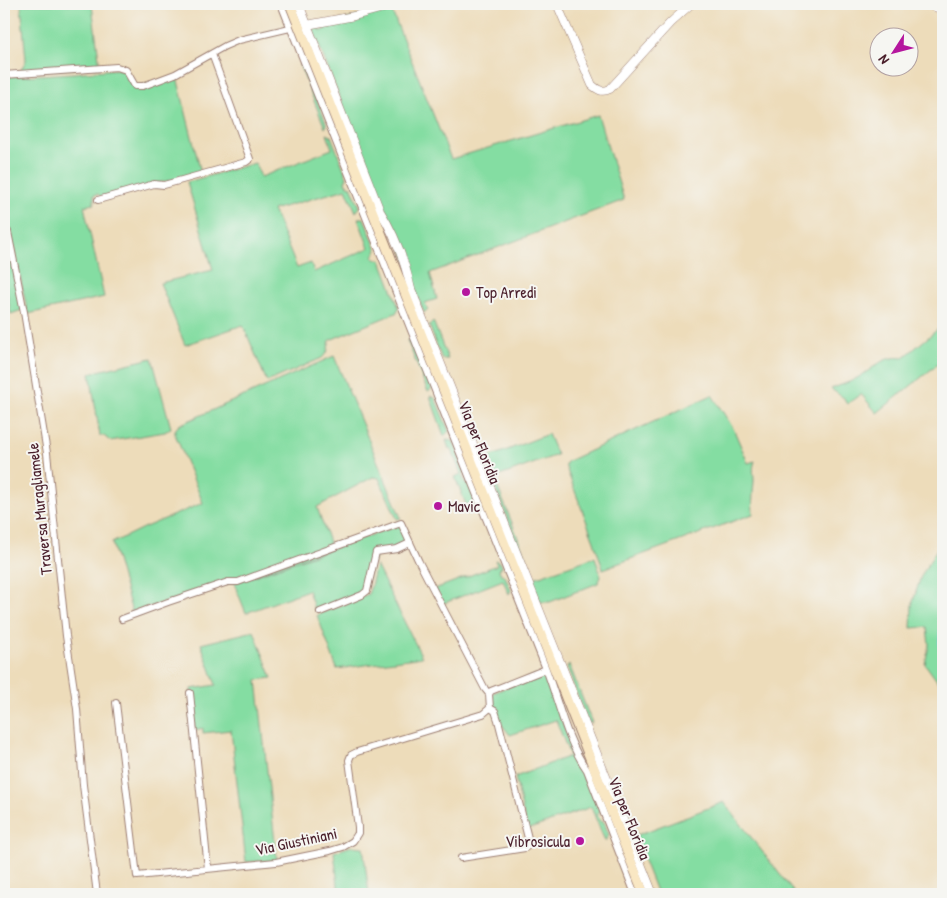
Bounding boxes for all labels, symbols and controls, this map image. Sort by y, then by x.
north arrow [870,28,920,78]
text: N [873,51,893,69]
place label: Top Arredi [476,281,537,303]
marker: Top Arredi [460,286,472,298]
street label: Via per Floridia [453,397,507,487]
street label: Traversa Muragliamele [21,441,57,576]
place label: Mavic [448,495,481,517]
marker: Mavic [432,500,444,512]
street label: Via per Floridia [603,773,657,863]
street label: Via Giustiniani [253,822,339,860]
place label: Vibrosicula [505,830,570,852]
marker: Vibrosicula [574,835,586,847]

